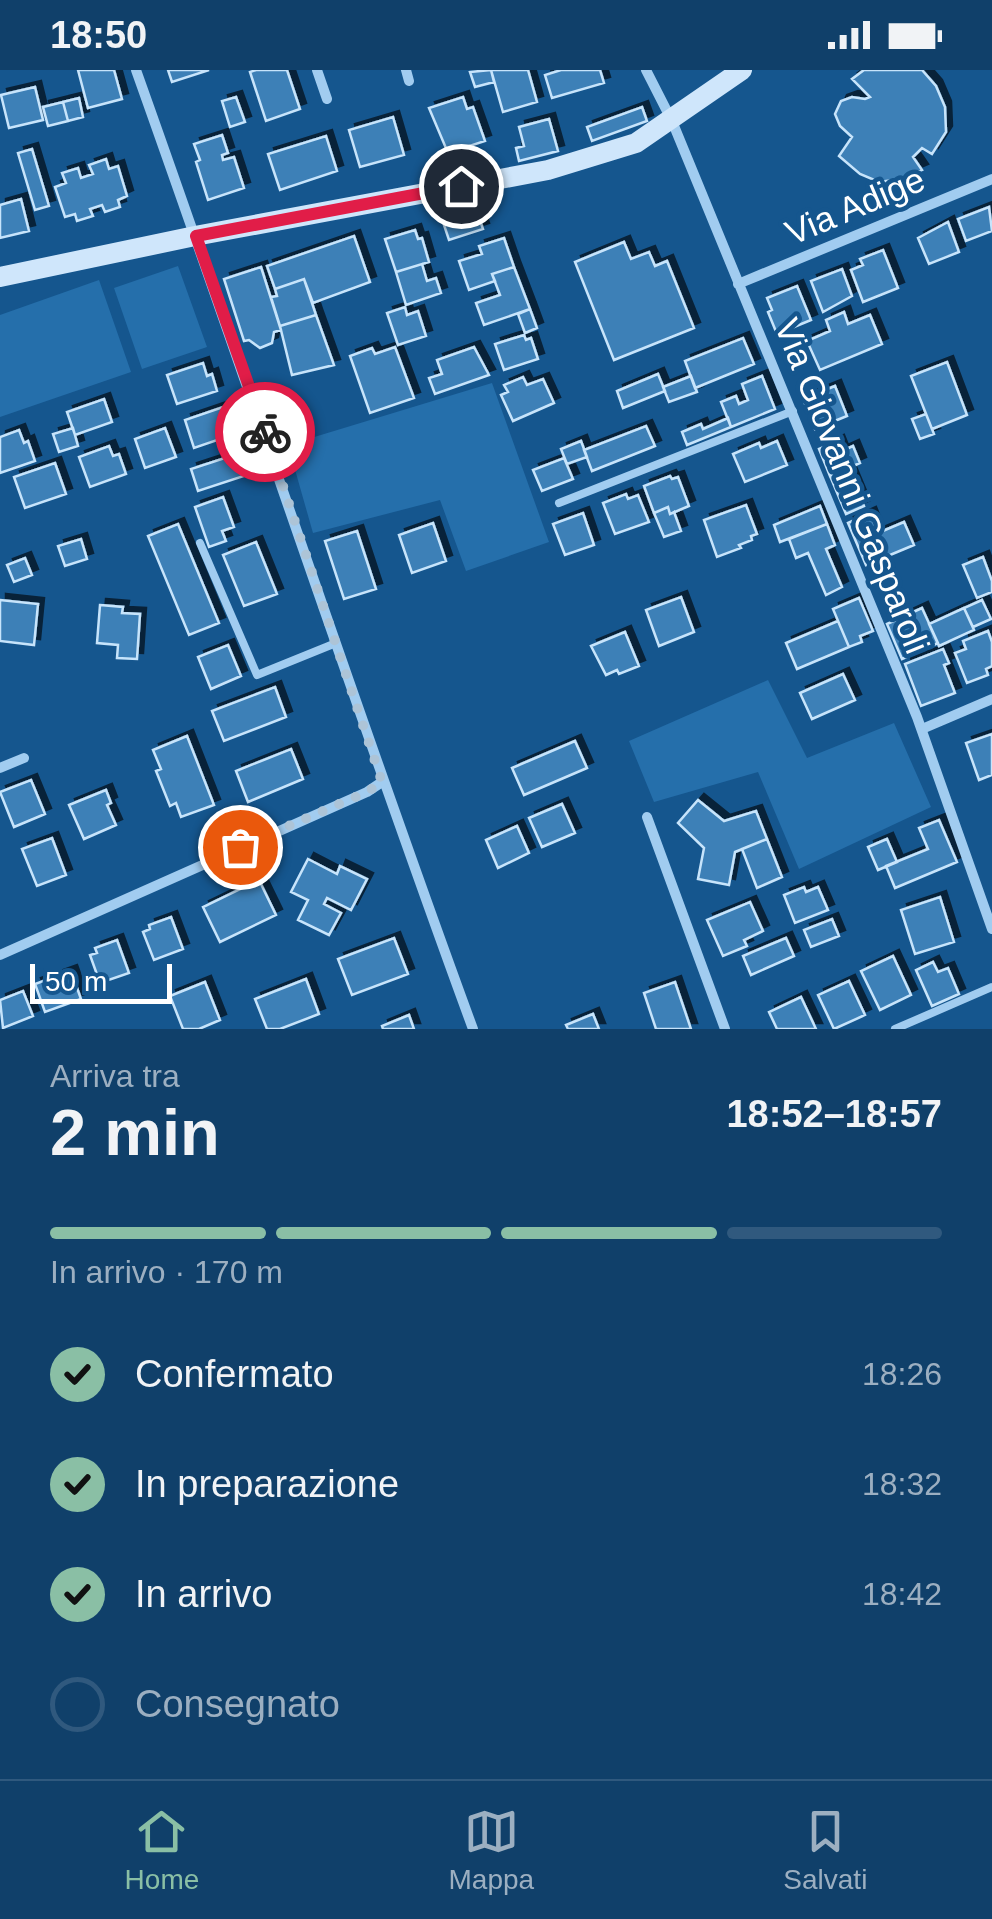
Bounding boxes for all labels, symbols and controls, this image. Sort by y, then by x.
text: 18:50 [50,14,147,56]
pin [419,144,504,229]
icon: home [434,159,489,214]
street label: Via Adige [779,159,930,252]
street label: Via Giovanni Gasparoli [767,313,937,659]
courier [215,382,315,482]
icon: bike [238,405,293,460]
pin [198,805,283,890]
icon: bag [213,820,268,875]
scale bar [30,959,172,1004]
text: 50 m [45,966,107,997]
text: Arriva tra [50,1058,180,1094]
text: 18:52–18:57 [726,1093,942,1135]
text: 2 min [50,1096,220,1169]
text: In arrivo · 170 m [50,1254,283,1290]
icon: check [50,1347,105,1402]
text: Confermato [135,1353,334,1395]
text: 18:26 [862,1356,942,1392]
icon: check [50,1457,105,1512]
text: In preparazione [135,1463,399,1505]
text: 18:32 [862,1466,942,1502]
icon: check [50,1567,105,1622]
text: In arrivo [135,1573,272,1615]
text: 18:42 [862,1576,942,1612]
text: Consegnato [135,1683,340,1725]
tab: Home [125,1804,199,1896]
tab: Mappa [449,1804,534,1896]
tab: Salvati [783,1804,867,1896]

